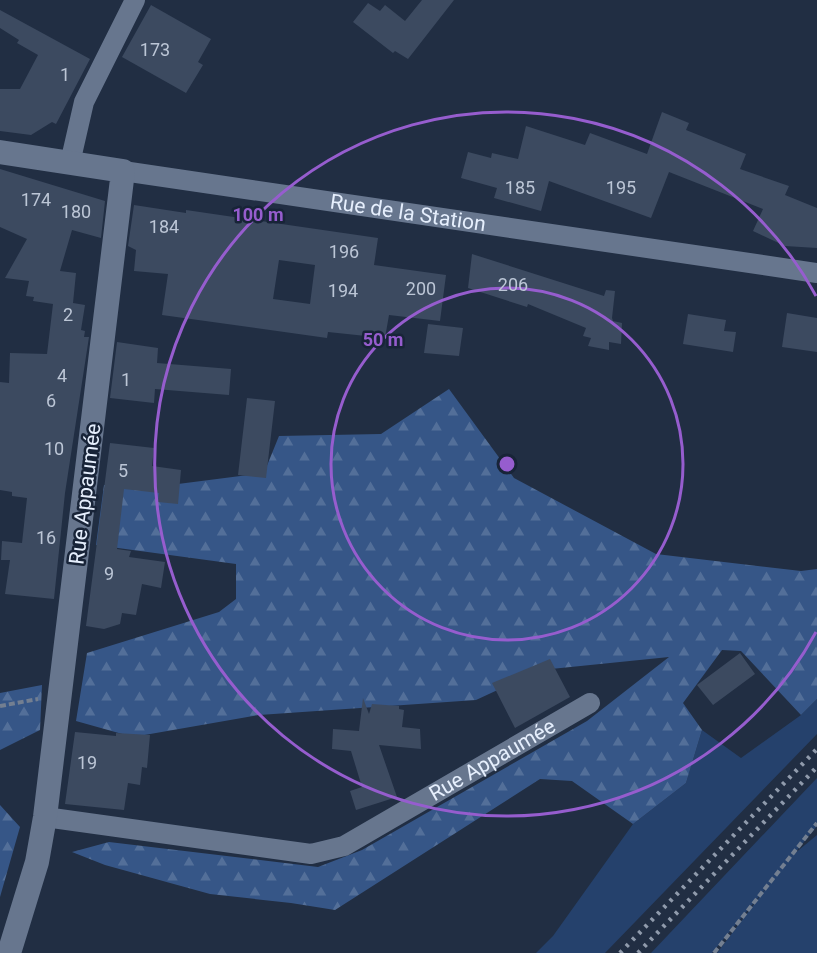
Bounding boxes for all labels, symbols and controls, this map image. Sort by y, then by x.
house number: 173 [140,39,170,60]
house number: 1 [60,64,70,85]
house number: 185 [505,177,535,198]
house number: 195 [606,177,636,198]
house number: 174 [21,189,51,210]
street label: Rue de la Station [328,190,487,236]
house number: 180 [61,201,91,222]
text: 100 m [232,204,284,225]
house number: 184 [149,216,179,237]
house number: 196 [329,241,359,262]
house number: 206 [498,274,528,295]
house number: 200 [406,278,436,299]
house number: 194 [328,280,358,301]
house number: 2 [63,304,73,325]
text: 50 m [363,329,403,350]
house number: 4 [57,365,67,386]
house number: 1 [121,369,131,390]
house number: 6 [46,390,56,411]
street label: Rue Appaumée [64,422,106,566]
house number: 10 [44,438,64,459]
centre of rings [497,454,517,474]
house number: 5 [118,460,128,481]
house number: 16 [36,527,56,548]
house number: 9 [104,563,114,584]
street label: Rue Appaumée [425,714,560,806]
house number: 19 [77,752,97,773]

